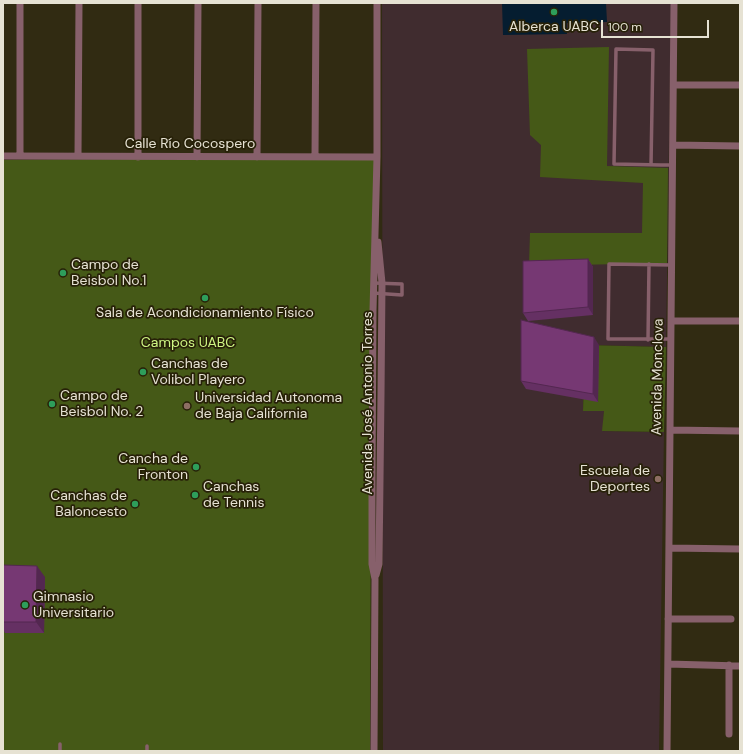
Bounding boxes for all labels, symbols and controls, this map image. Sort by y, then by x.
marker: Alberca UABC [549,7,559,17]
scale bar [603,12,711,38]
place label: Alberca UABC [509,19,599,35]
text: 100 m [608,19,642,35]
street label: Calle Río Cocospero [125,136,255,152]
place label: Campo de Beisbol No.1 [71,257,146,290]
marker: Campo de Beisbol No.1 [58,268,68,278]
marker: Sala de Acondicionamiento Físico [200,293,210,303]
place label: Sala de Acondicionamiento Físico [96,305,314,321]
street label: Avenida José Antonio Torres [360,311,376,495]
street label: Avenida Monclova [649,318,667,436]
park label: Campos UABC [141,335,235,351]
place label: Canchas de Volibol Playero [151,356,245,388]
marker: Canchas de Volibol Playero [138,367,148,377]
place label: Campo de Beisbol No. 2 [60,388,143,420]
place label: Universidad Autonoma de Baja California [195,390,342,422]
marker: Campo de Beisbol No. 2 [47,399,57,409]
marker: Universidad Autonoma de Baja California [182,401,192,411]
place label: Cancha de Fronton [118,451,188,484]
marker: Cancha de Fronton [191,462,201,472]
place label: Escuela de Deportes [580,463,650,496]
marker: Escuela de Deportes [653,474,663,484]
place label: Canchas de Tennis [203,479,264,512]
place label: Canchas de Baloncesto [50,488,127,520]
marker: Canchas de Tennis [190,490,200,500]
marker: Canchas de Baloncesto [130,499,140,509]
place label: Gimnasio Universitario [33,589,114,622]
marker: Gimnasio Universitario [20,600,30,610]

